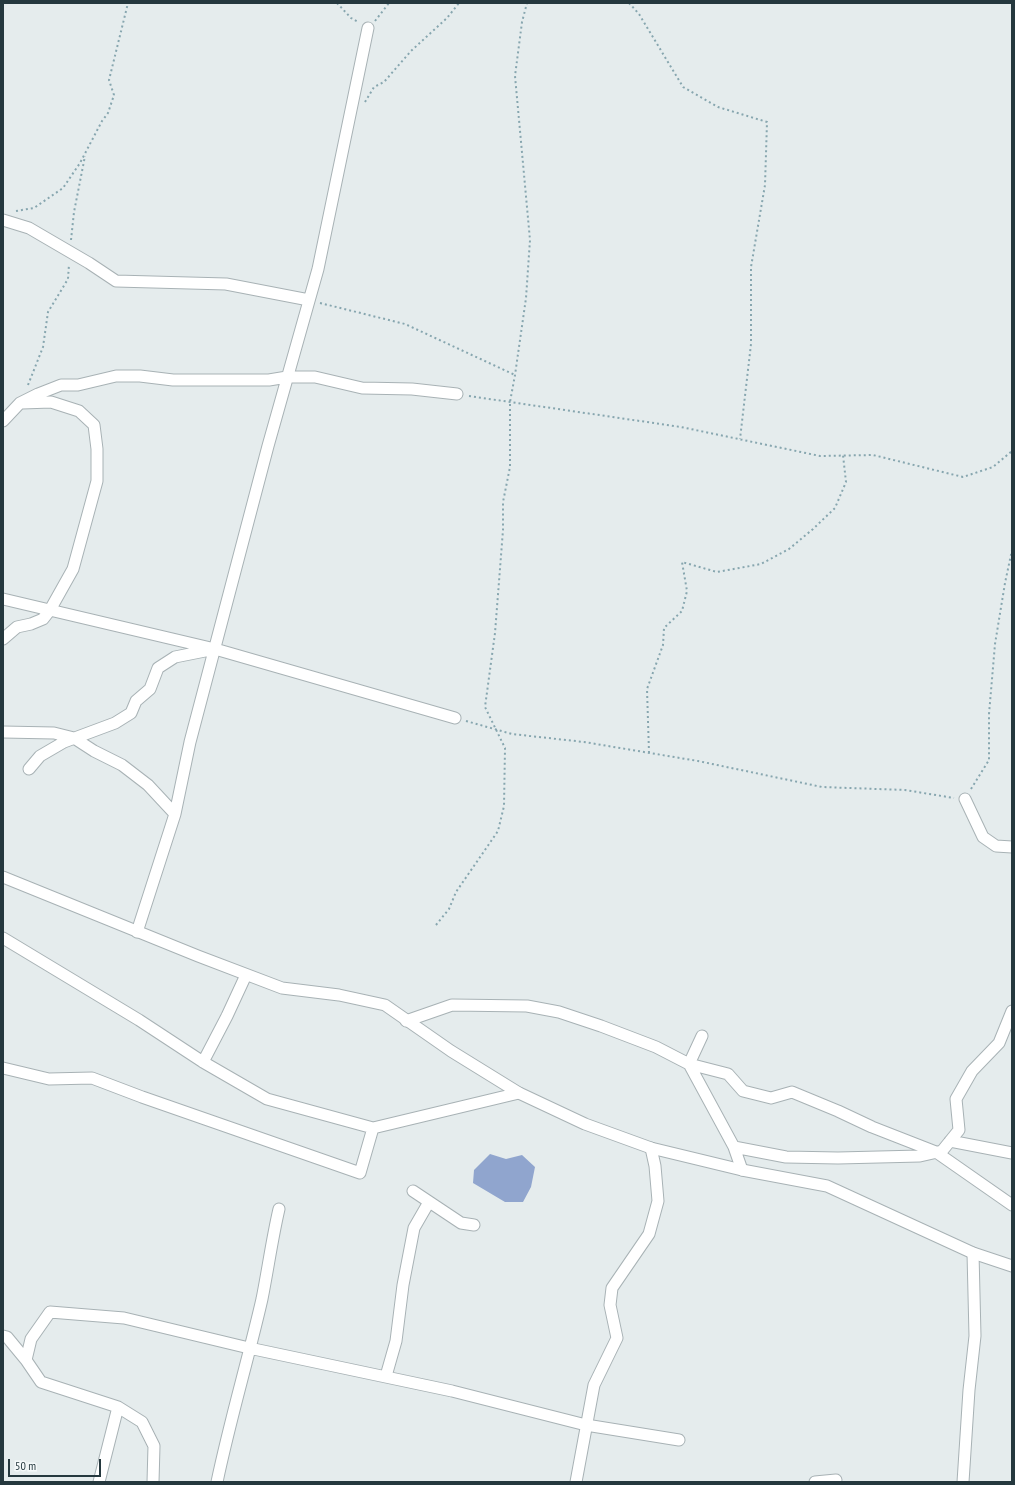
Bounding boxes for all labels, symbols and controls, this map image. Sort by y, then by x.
scale bar [10,1451,103,1477]
text: 50 m [15,1458,36,1473]

